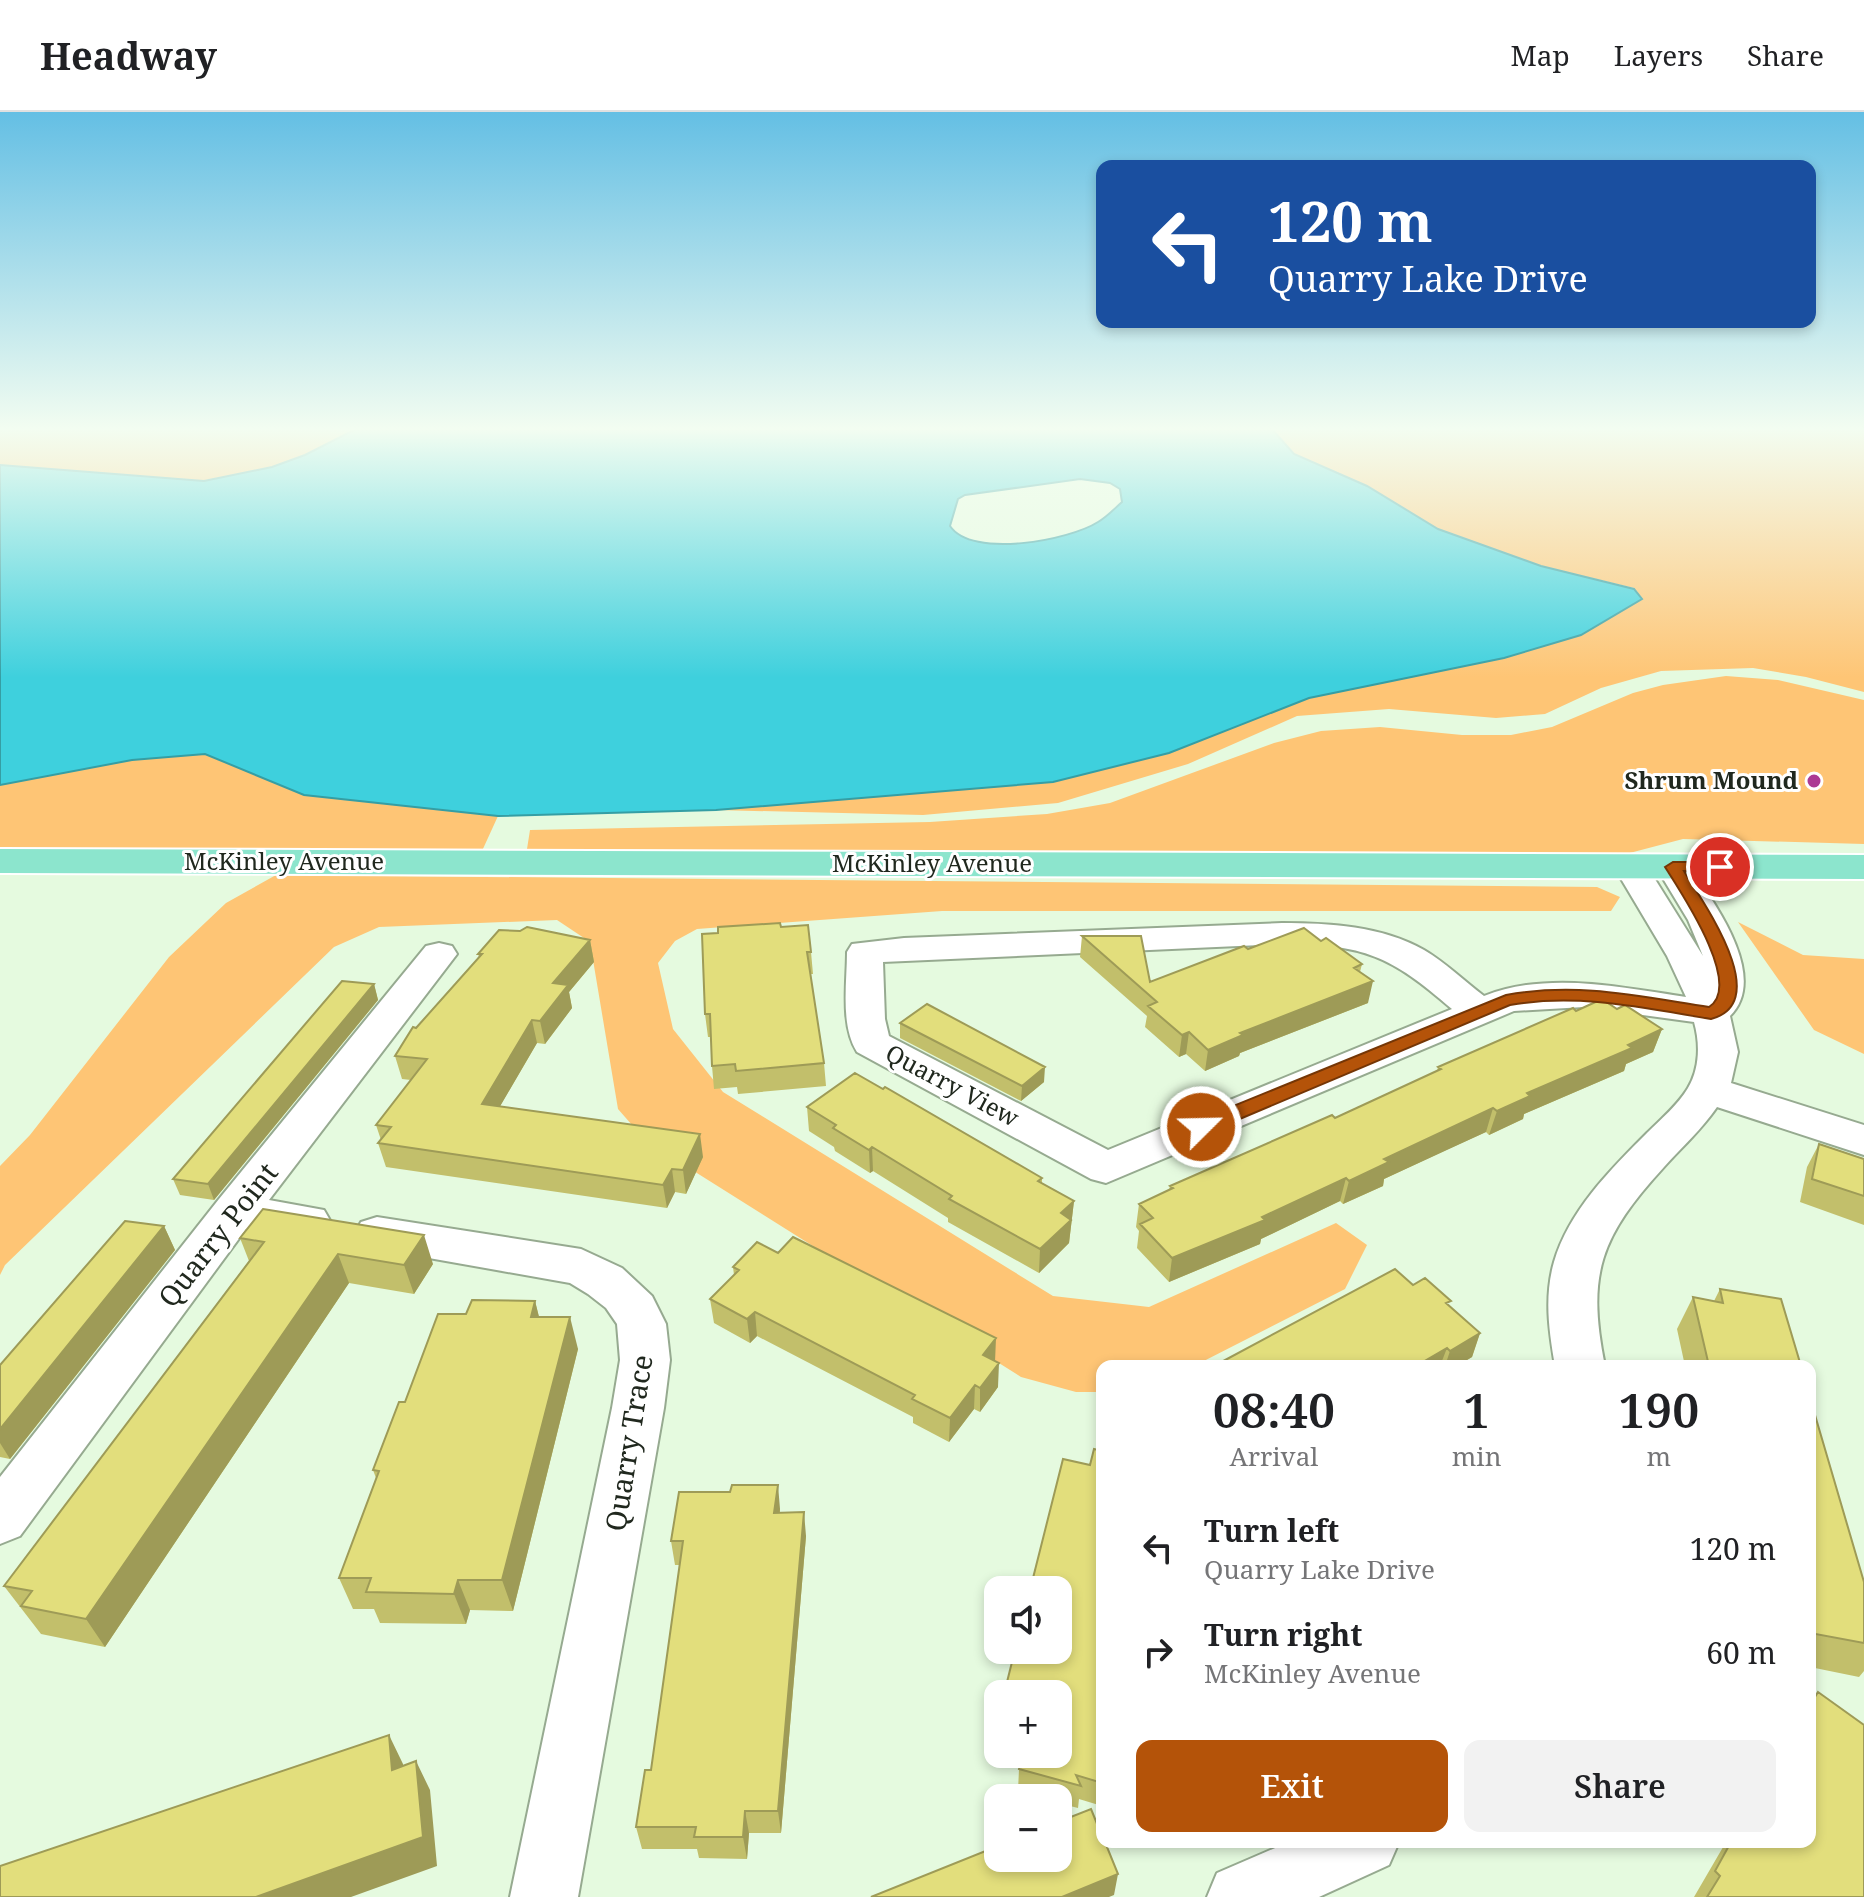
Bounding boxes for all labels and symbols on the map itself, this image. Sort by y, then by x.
place label: Shrum Mound [1624,763,1798,796]
marker: Shrum Mound [1805,772,1823,790]
pin [1686,833,1754,901]
street label: McKinley Avenue [184,844,384,877]
street label: McKinley Avenue [832,846,1032,879]
street label: Quarry View [880,1036,1025,1134]
position arrow [1159,1085,1243,1169]
street label: Quarry Point [149,1154,286,1315]
street label: Quarry Trace [595,1352,661,1534]

